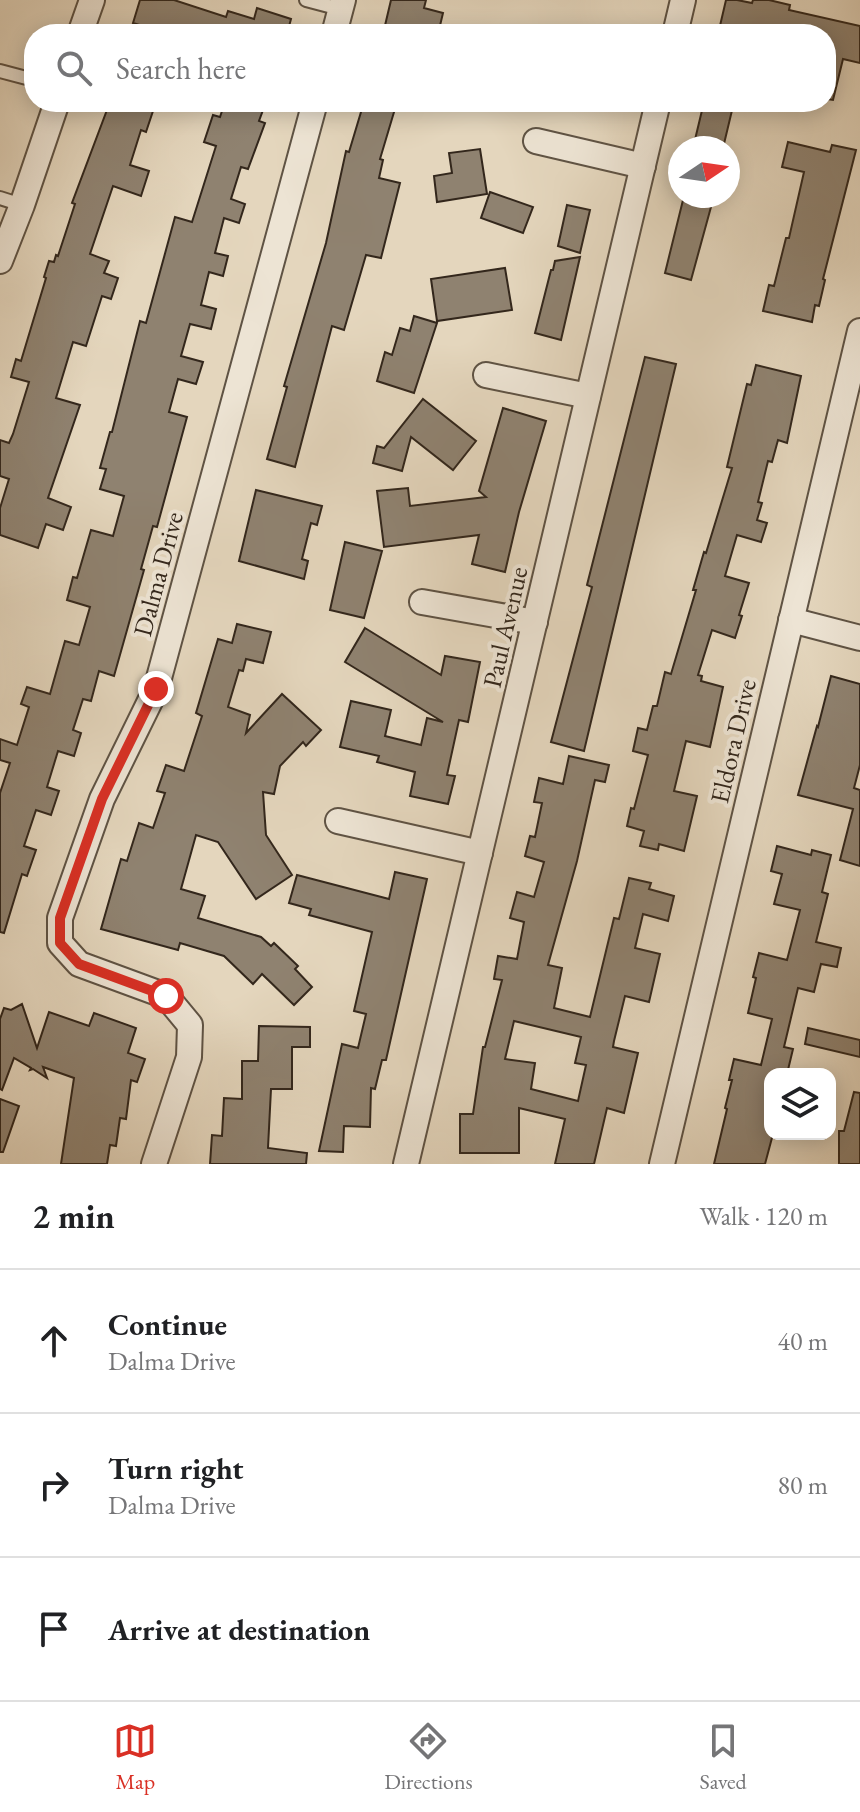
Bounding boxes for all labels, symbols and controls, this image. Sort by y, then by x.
search box [24,24,836,112]
icon: search [52,46,96,90]
text: Search here [116,49,246,88]
north arrow [668,136,740,208]
street label: Dalma Drive [125,508,191,640]
street label: Paul Avenue [475,563,535,691]
route end [138,671,174,707]
street label: Eldora Drive [702,675,764,807]
route start [148,978,184,1014]
map controls [764,1068,836,1140]
button: layers [764,1068,836,1140]
text: 2 min [32,1194,115,1238]
text: Walk · 120 m [700,1199,828,1233]
text: Continue [108,1305,227,1344]
icon: ahead [32,1319,76,1363]
text: 40 m [778,1324,828,1358]
text: Dalma Drive [108,1344,236,1378]
text: Turn right [108,1449,244,1488]
icon: right [32,1463,76,1507]
text: 80 m [778,1468,828,1502]
text: Dalma Drive [108,1488,236,1522]
icon: arrive [32,1607,76,1651]
text: Arrive at destination [108,1610,370,1649]
tab: Map [113,1719,157,1796]
tab: Directions [384,1719,473,1796]
tab: Saved [699,1719,747,1796]

